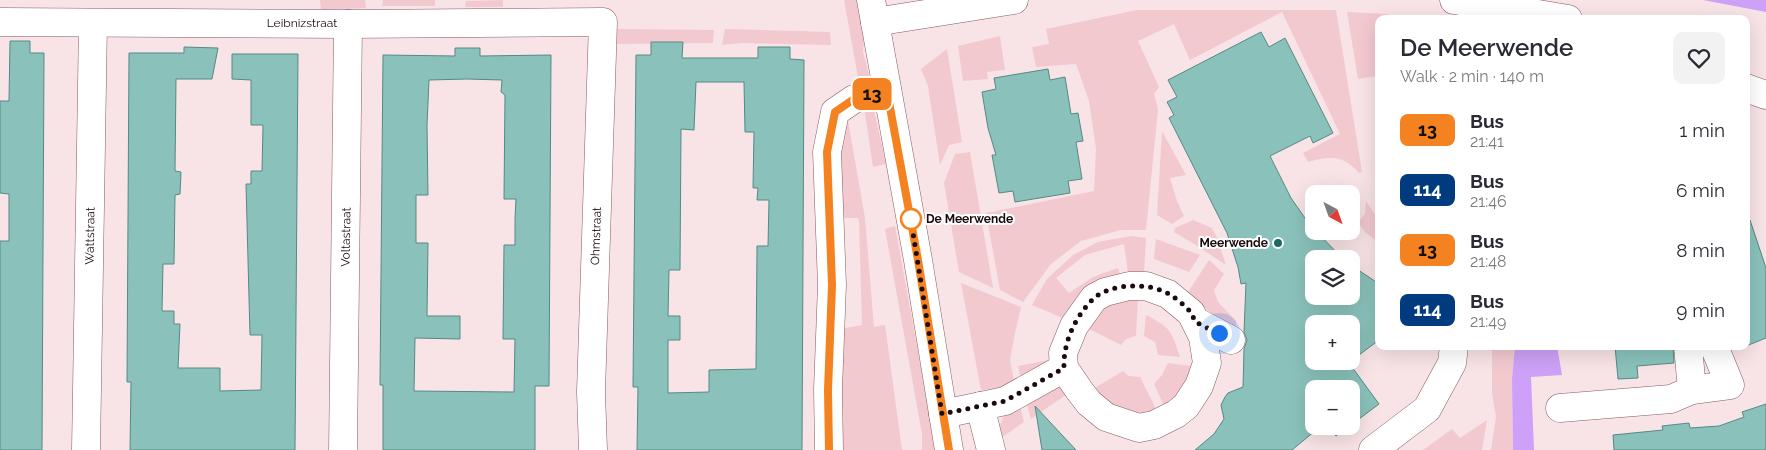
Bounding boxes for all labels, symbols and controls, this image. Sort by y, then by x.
street label: Leibnizstraat [267,16,337,30]
button: heart [1673,32,1725,84]
text: De Meerwende [1400,33,1573,62]
text: Walk · 2 min · 140 m [1400,67,1544,86]
line badge: 13 [850,78,894,110]
text: 13 [863,83,881,104]
text: Bus [1470,110,1504,132]
text: 13 [1418,119,1437,140]
text: 1 min [1679,119,1725,141]
text: 21:41 [1470,132,1504,151]
text: Bus [1470,170,1504,192]
text: 114 [1413,179,1442,200]
text: 6 min [1676,179,1725,201]
north arrow [1305,185,1360,240]
map controls [1305,185,1360,435]
text: 21:46 [1470,192,1507,211]
street label: Wattstraat [82,207,98,265]
street label: Voltastraat [338,207,354,267]
street label: Ohmstraat [588,207,604,265]
marker: De Meerwende [900,208,922,230]
place label: De Meerwende [926,212,1013,226]
text: Bus [1470,230,1504,252]
place label: Meerwende [1199,236,1268,250]
marker: Meerwende [1272,237,1284,249]
text: 13 [1418,239,1437,260]
text: 8 min [1676,239,1725,261]
button: layers [1305,250,1360,305]
text: 21:48 [1470,252,1506,271]
text: Bus [1470,290,1504,312]
text: 114 [1413,299,1442,320]
text: 9 min [1676,299,1725,321]
text: 21:49 [1470,312,1506,331]
button: + [1305,315,1360,370]
your location [1207,321,1232,346]
button: − [1305,380,1360,435]

